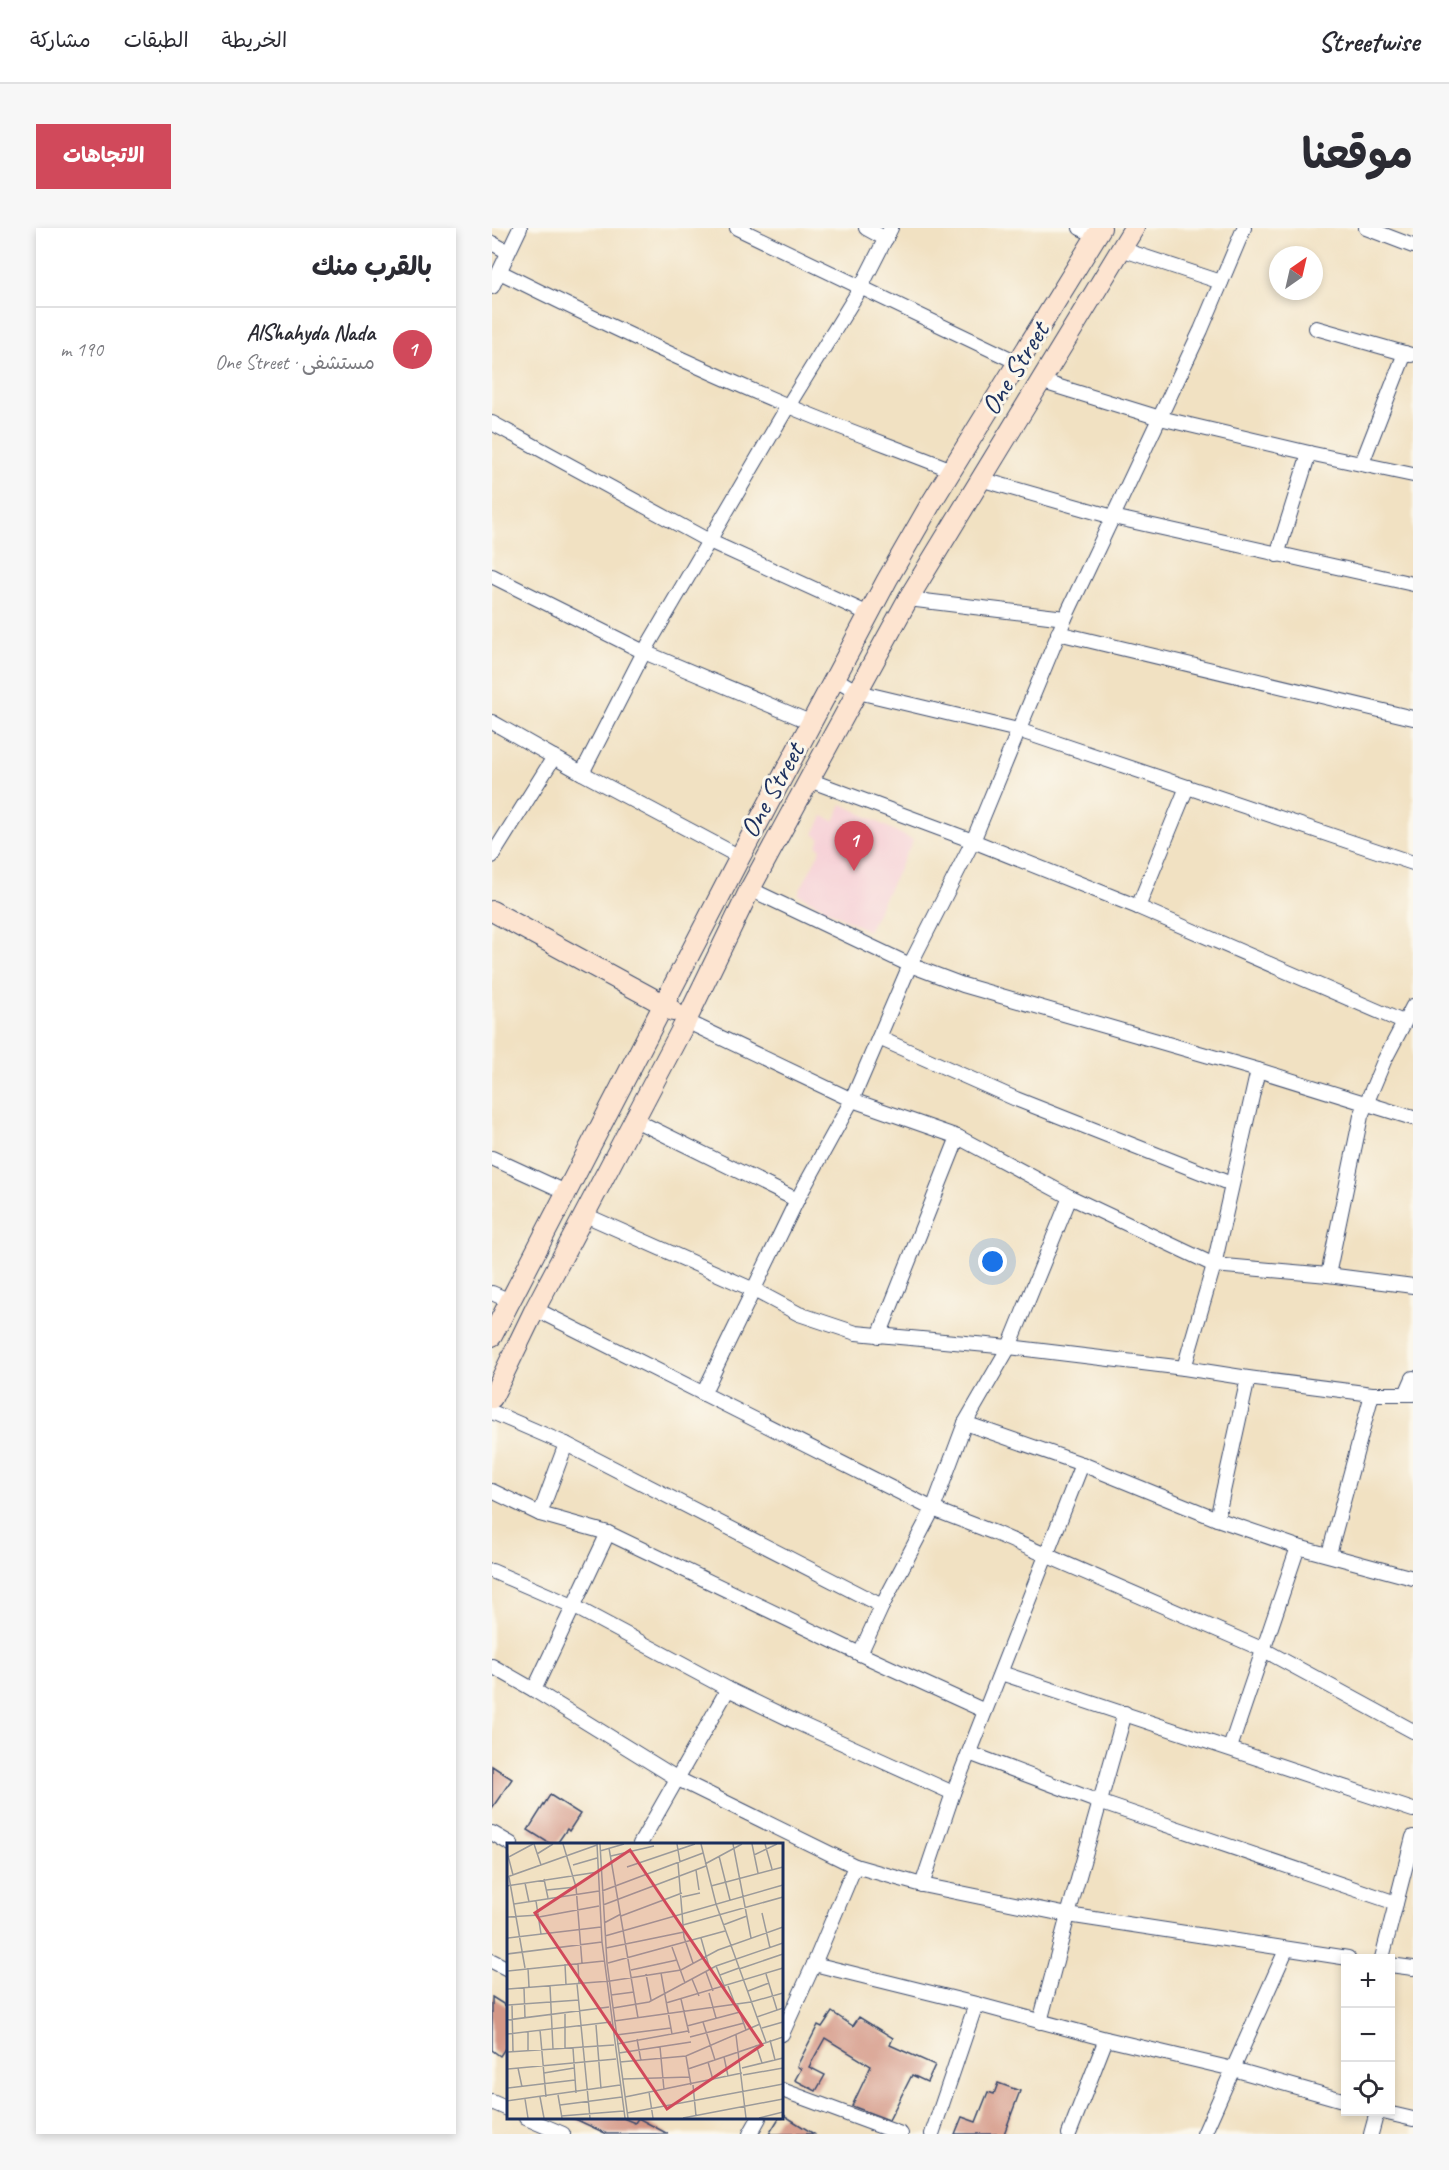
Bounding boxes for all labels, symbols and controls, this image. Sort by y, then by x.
text: Streetwise [1318,24,1419,59]
text: مشاركة [30,27,91,53]
text: الطبقات [124,27,189,53]
text: الخريطة [222,27,287,53]
button: الاتجاهات [36,124,171,189]
text: موقعنا [1302,128,1413,181]
north arrow [1269,246,1323,300]
text: بالقرب منك [312,250,432,283]
street label: One Street [972,313,1058,421]
text: AlShahyda Nada [247,319,375,347]
text: 190 m [60,337,103,362]
text: 1 [408,337,417,362]
text: مستشفى · One Street [215,350,375,375]
street label: One Street [731,734,813,844]
pin: 1 [834,822,874,871]
your location [978,1247,1007,1276]
inset map [507,1843,783,2119]
map controls [1341,1954,1395,2116]
button: + [1341,1954,1395,2008]
button: − [1341,2008,1395,2062]
button: locate [1341,2062,1395,2116]

